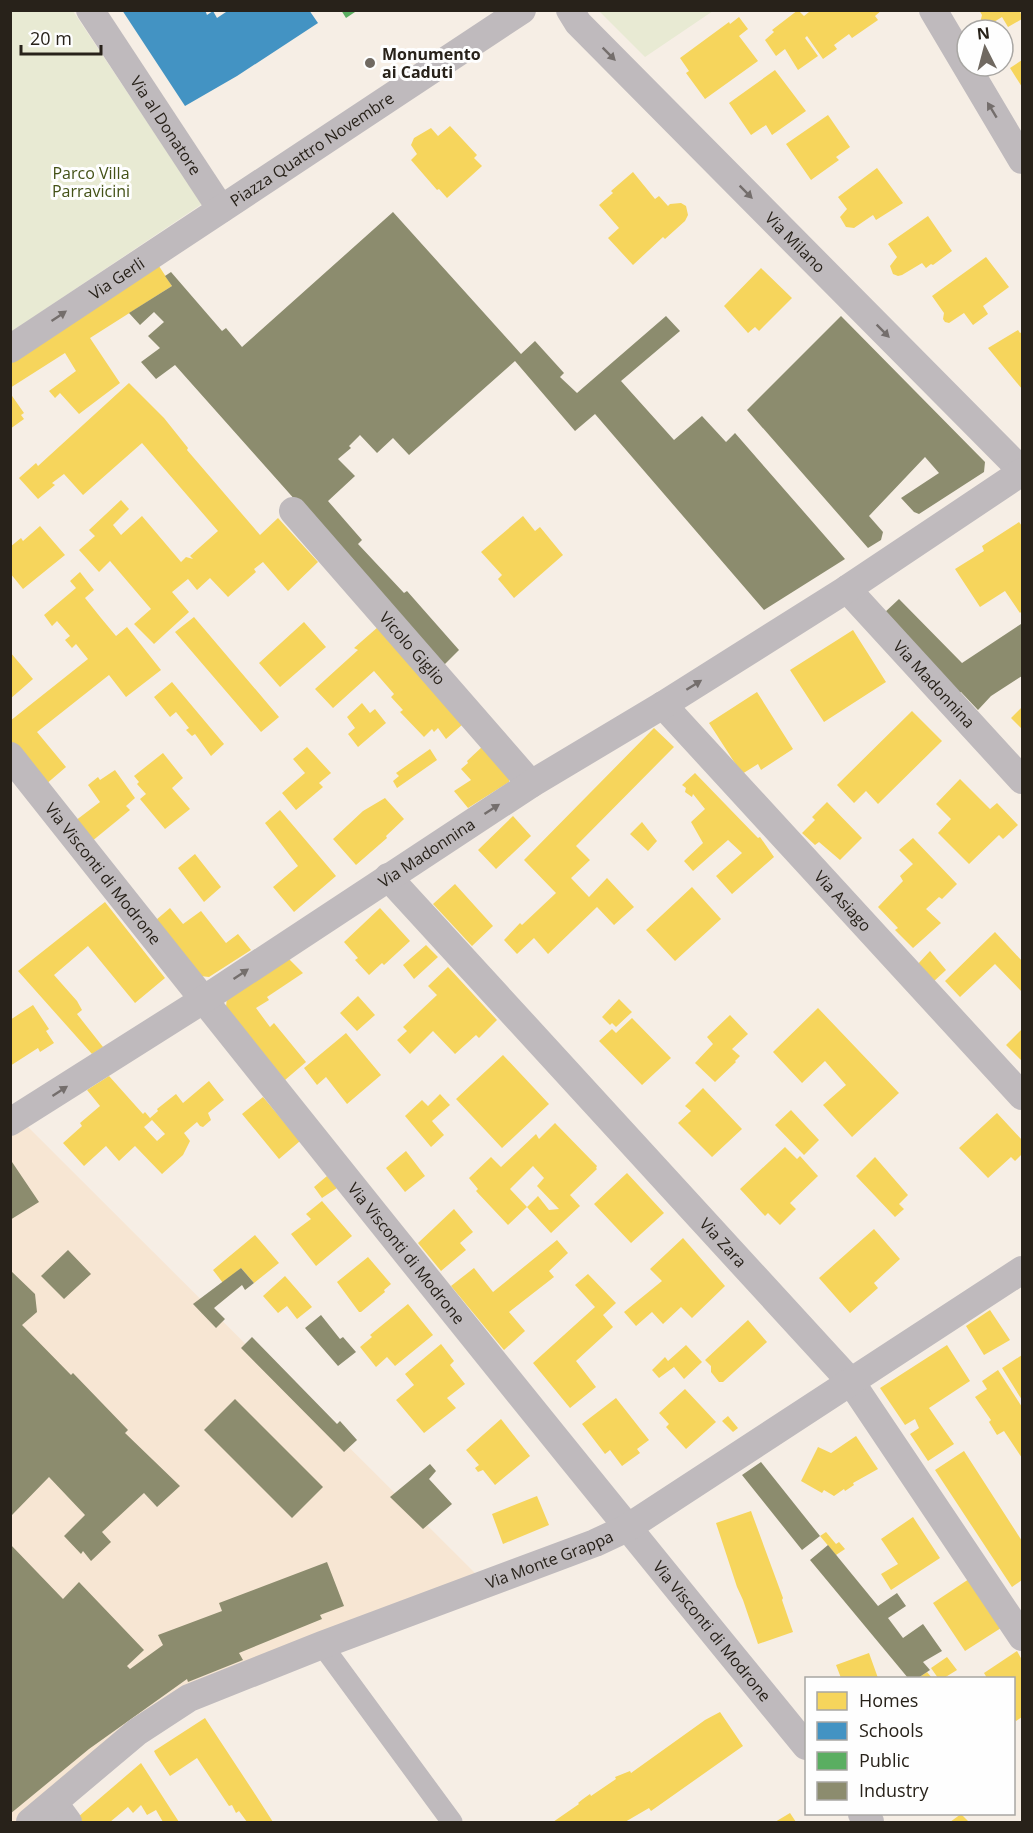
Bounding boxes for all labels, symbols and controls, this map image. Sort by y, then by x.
scale bar [21,18,100,56]
north arrow [955,18,1015,78]
text: N [976,21,991,45]
text: 20 m [30,26,72,50]
place label: Monumento ai Caduti [382,43,481,83]
one-way arrow [601,46,615,60]
marker: Monumento ai Caduti [363,56,377,70]
street label: Via al Donatore [125,71,207,179]
street label: Piazza Quattro Novembre [226,87,398,211]
one-way arrow [987,102,998,118]
park label: Parco Villa Parravicini [52,162,130,202]
one-way arrow [739,185,753,200]
street label: Via Milano [760,207,830,278]
street label: Via Gerli [85,252,149,305]
one-way arrow [51,311,67,322]
one-way arrow [876,323,890,337]
street label: Vicolo Giglio [374,607,451,690]
street label: Via Madonnina [888,635,980,733]
one-way arrow [686,680,702,691]
street label: Via Visconti di Modrone [40,798,166,949]
one-way arrow [484,804,500,815]
street label: Via Madonnina [374,813,479,893]
street label: Via Asiago [809,866,877,936]
one-way arrow [233,968,249,980]
one-way arrow [52,1085,68,1096]
street label: Via Visconti di Modrone [343,1178,470,1329]
street label: Via Zara [695,1213,752,1272]
street label: Via Monte Grappa [482,1525,617,1594]
street label: Via Visconti di Modrone [648,1556,776,1706]
legend [805,1677,1015,1815]
text: Homes [859,1688,918,1712]
text: Schools [859,1718,923,1742]
text: Public [859,1748,910,1772]
text: Industry [859,1778,929,1802]

